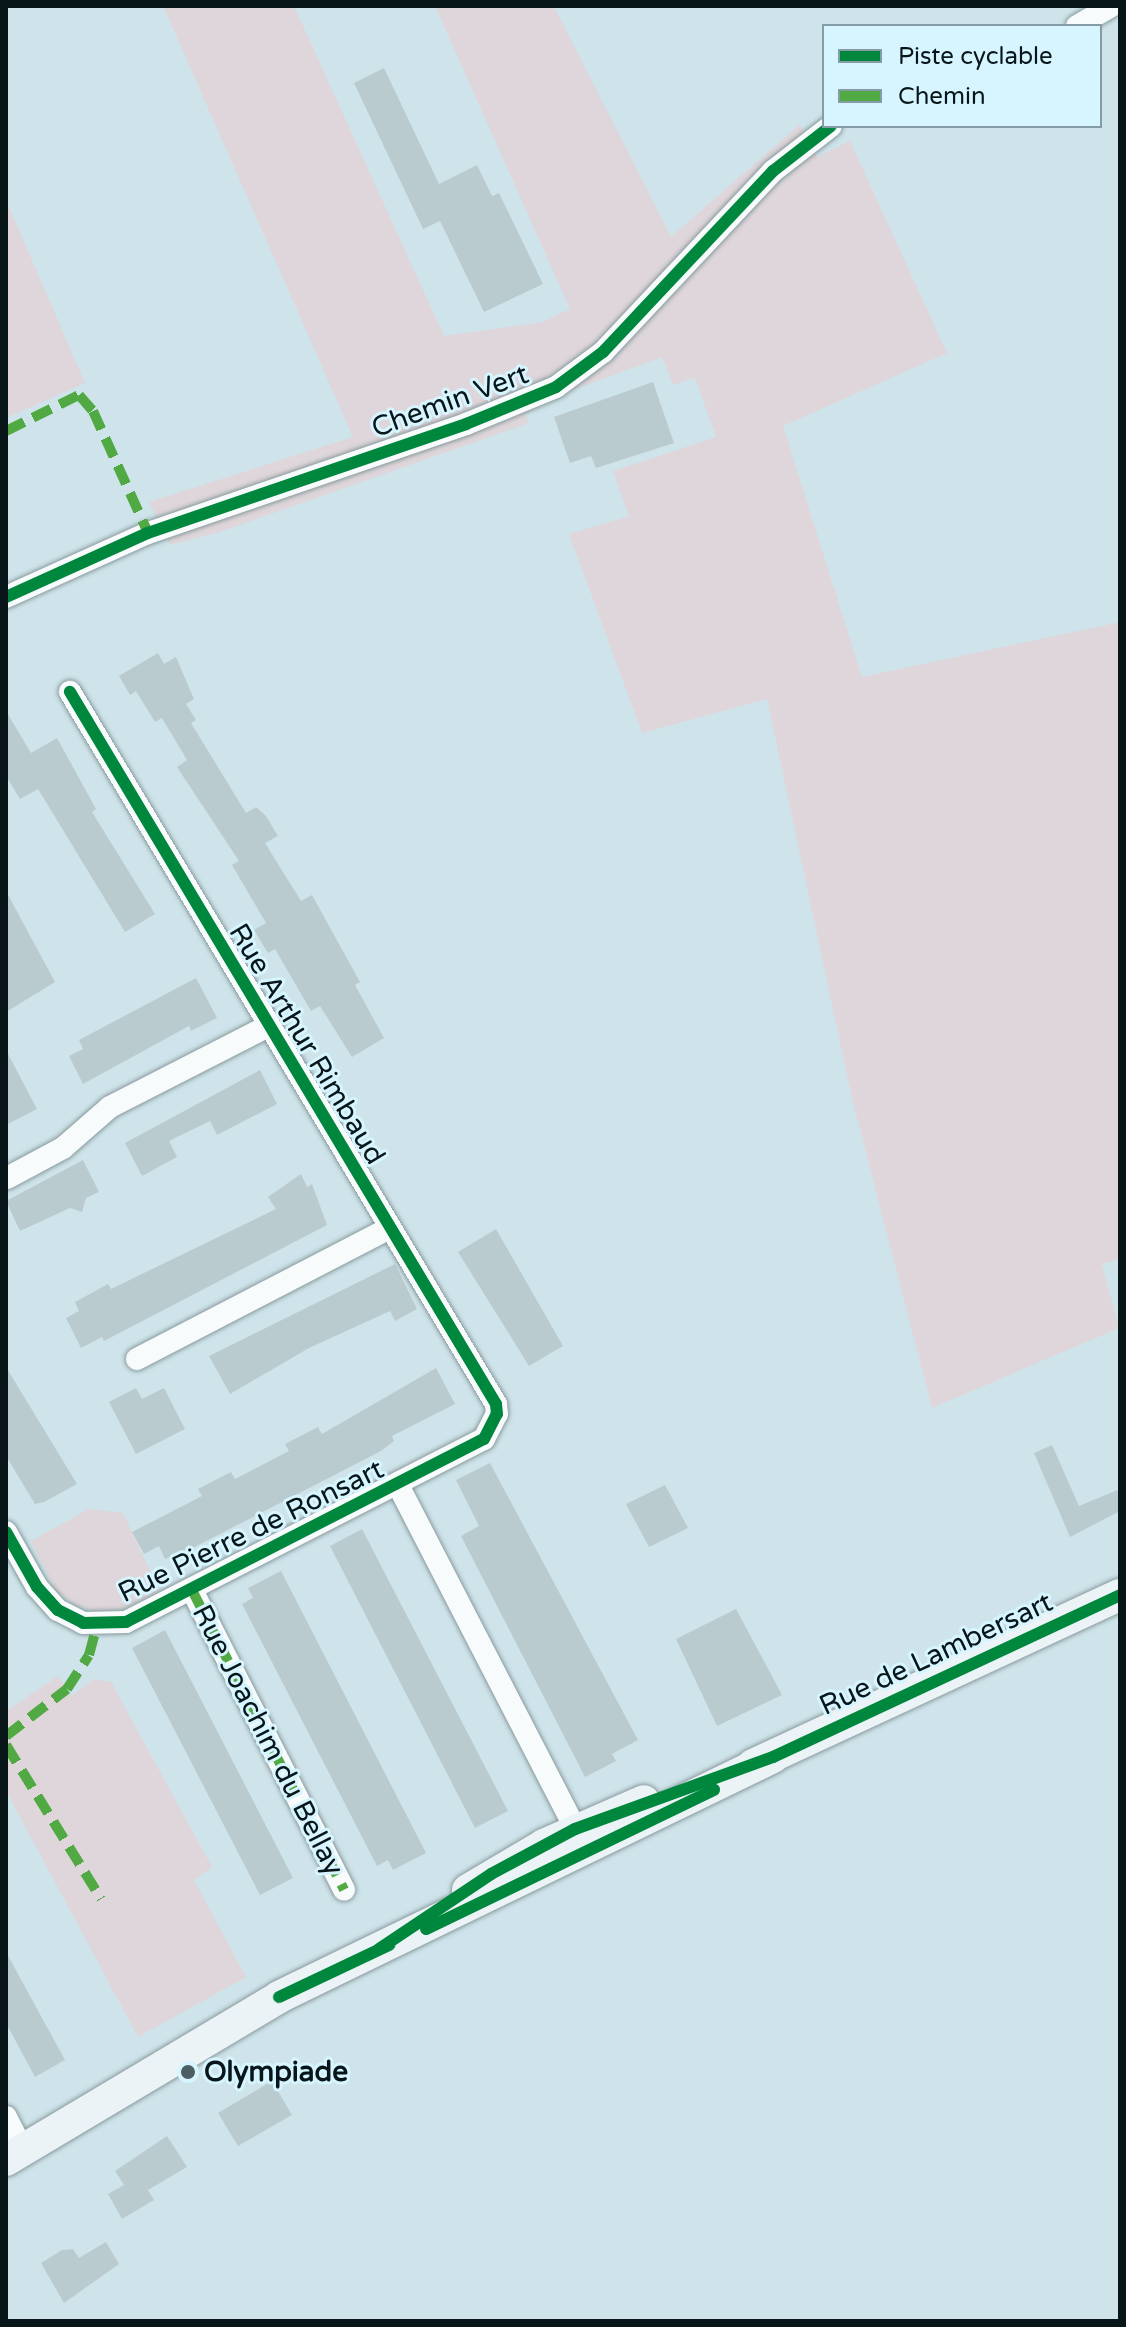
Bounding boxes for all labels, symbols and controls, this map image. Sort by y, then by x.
legend [822,24,1102,128]
text: Piste cyclable [898,42,1053,71]
text: Chemin [898,82,986,111]
street label: Chemin Vert [367,357,533,445]
street label: Rue Arthur Rimbaud [222,918,392,1170]
street label: Rue Pierre de Ronsart [113,1452,389,1610]
street label: Rue de Lambersart [814,1585,1058,1723]
street label: Rue Joachim du Bellay [185,1599,351,1881]
place label: Olympiade [204,2055,348,2089]
marker: Olympiade [179,2063,197,2081]

